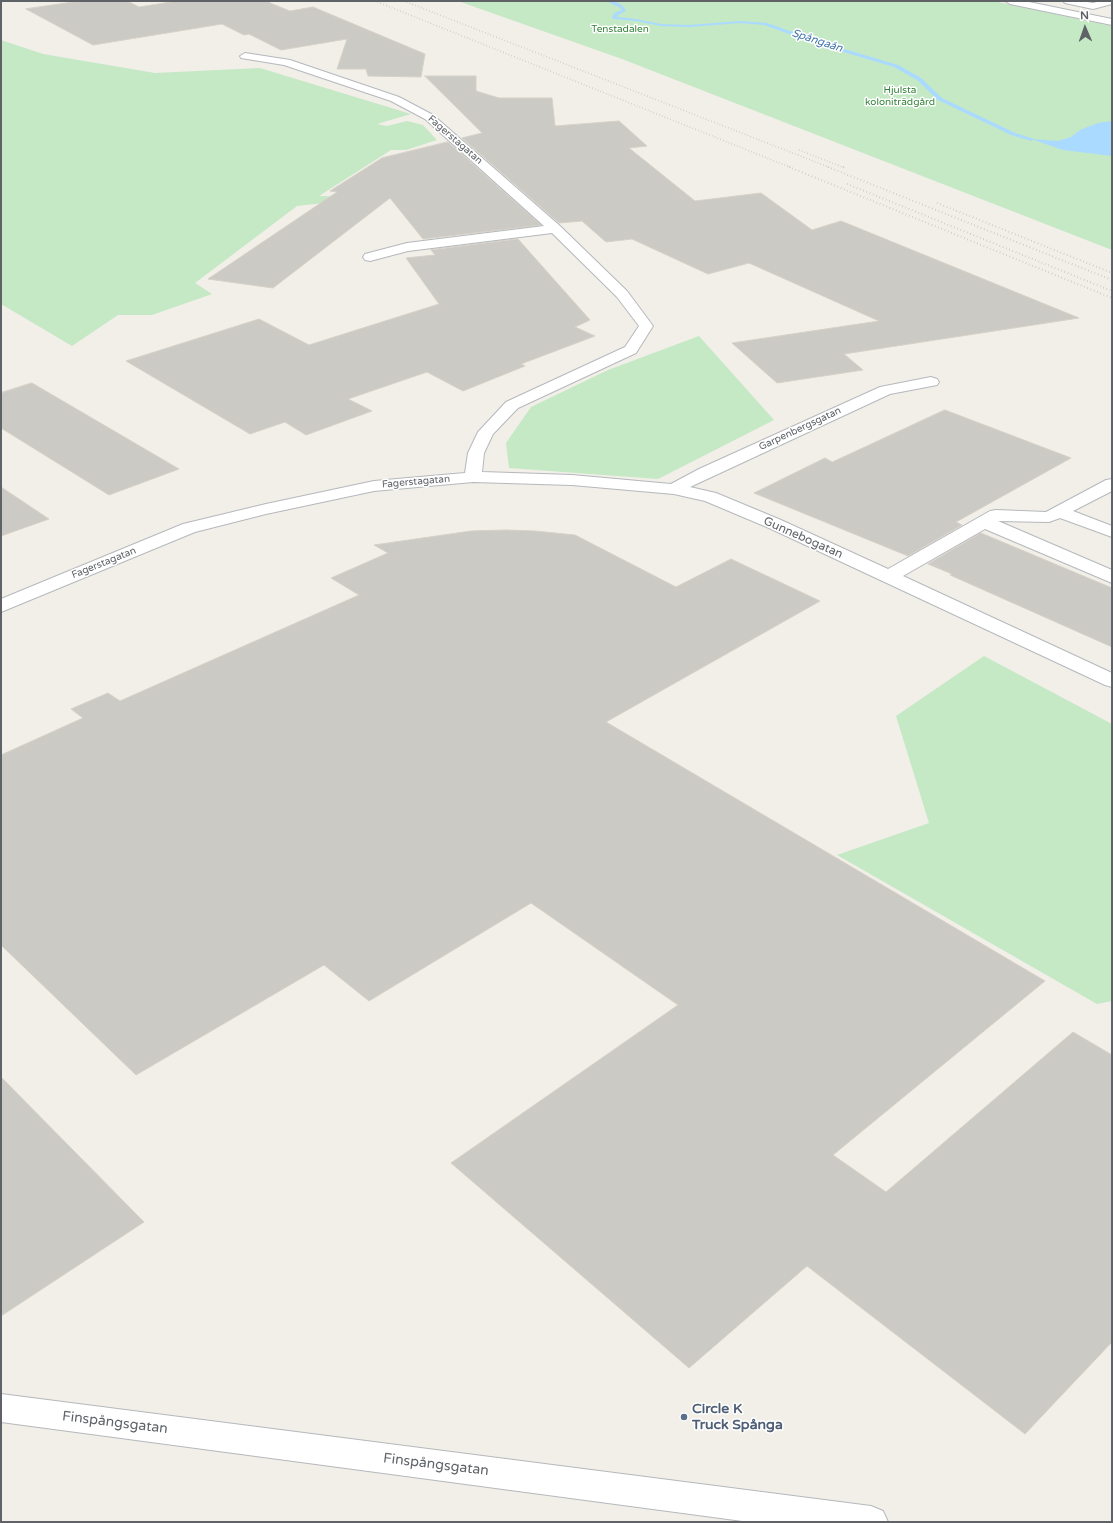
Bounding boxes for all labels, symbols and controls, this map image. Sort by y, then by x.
north arrow [1065,8,1105,48]
text: N [1080,9,1089,22]
park label: Tenstadalen [591,23,649,35]
water label: Spångaån [790,27,844,55]
park label: Hjulsta koloniträdgård [865,84,935,108]
street label: Fagerstagatan [425,113,485,167]
street label: Garpenbergsgatan [757,405,843,453]
street label: Fagerstagatan [381,473,451,491]
street label: Gunnebogatan [761,514,845,562]
street label: Fagerstagatan [70,545,138,581]
place label: Circle K Truck Spånga [692,1401,783,1434]
street label: Finspångsgatan [61,1408,169,1438]
marker: Circle K Truck Spånga [679,1412,689,1422]
street label: Finspångsgatan [382,1450,490,1480]

